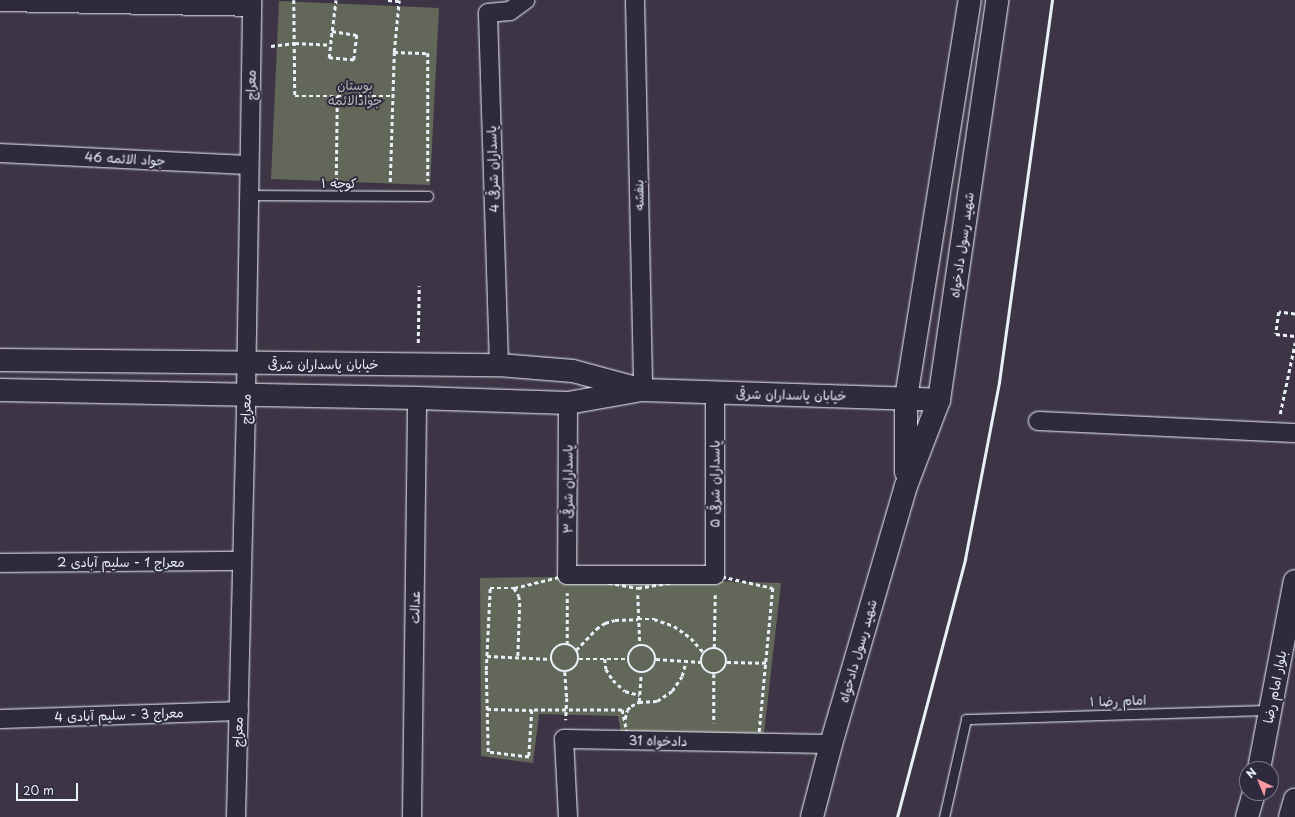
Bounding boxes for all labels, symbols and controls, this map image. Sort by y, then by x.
street label: معراج [243,70,259,100]
park label: بوستان جوادالائمه [328,78,382,109]
street label: پاسداران شرقی 4 [484,125,502,213]
street label: جواد الائمه 46 [84,149,166,169]
street label: کوچه ۱ [321,175,357,191]
street label: بنفشه [631,179,647,211]
street label: شهید رسول دادخواه [947,191,977,299]
street label: خیابان پاسداران شرقی [268,356,378,372]
street label: خیابان پاسداران شرقی [736,386,846,404]
street label: معراج [238,394,254,424]
street label: پاسداران شرقی ۵ [707,440,723,528]
street label: پاسداران شرقی ۳ [560,444,576,534]
street label: معراج 1 - سلیم آبادی 2 [57,554,185,570]
street label: عدالت [407,590,423,624]
street label: شهید رسول دادخواه [836,598,880,704]
street label: بلوار امام رضا [1260,649,1290,725]
street label: امام رضا ۱ [1089,692,1147,710]
street label: معراج 3 - سلیم آبادی 4 [54,705,184,725]
street label: معراج [230,717,246,747]
street label: دادخواه 31 [629,733,687,749]
north arrow [1239,761,1279,801]
text: N [1242,764,1260,782]
scale bar [18,775,80,801]
text: 20 m [23,781,54,799]

